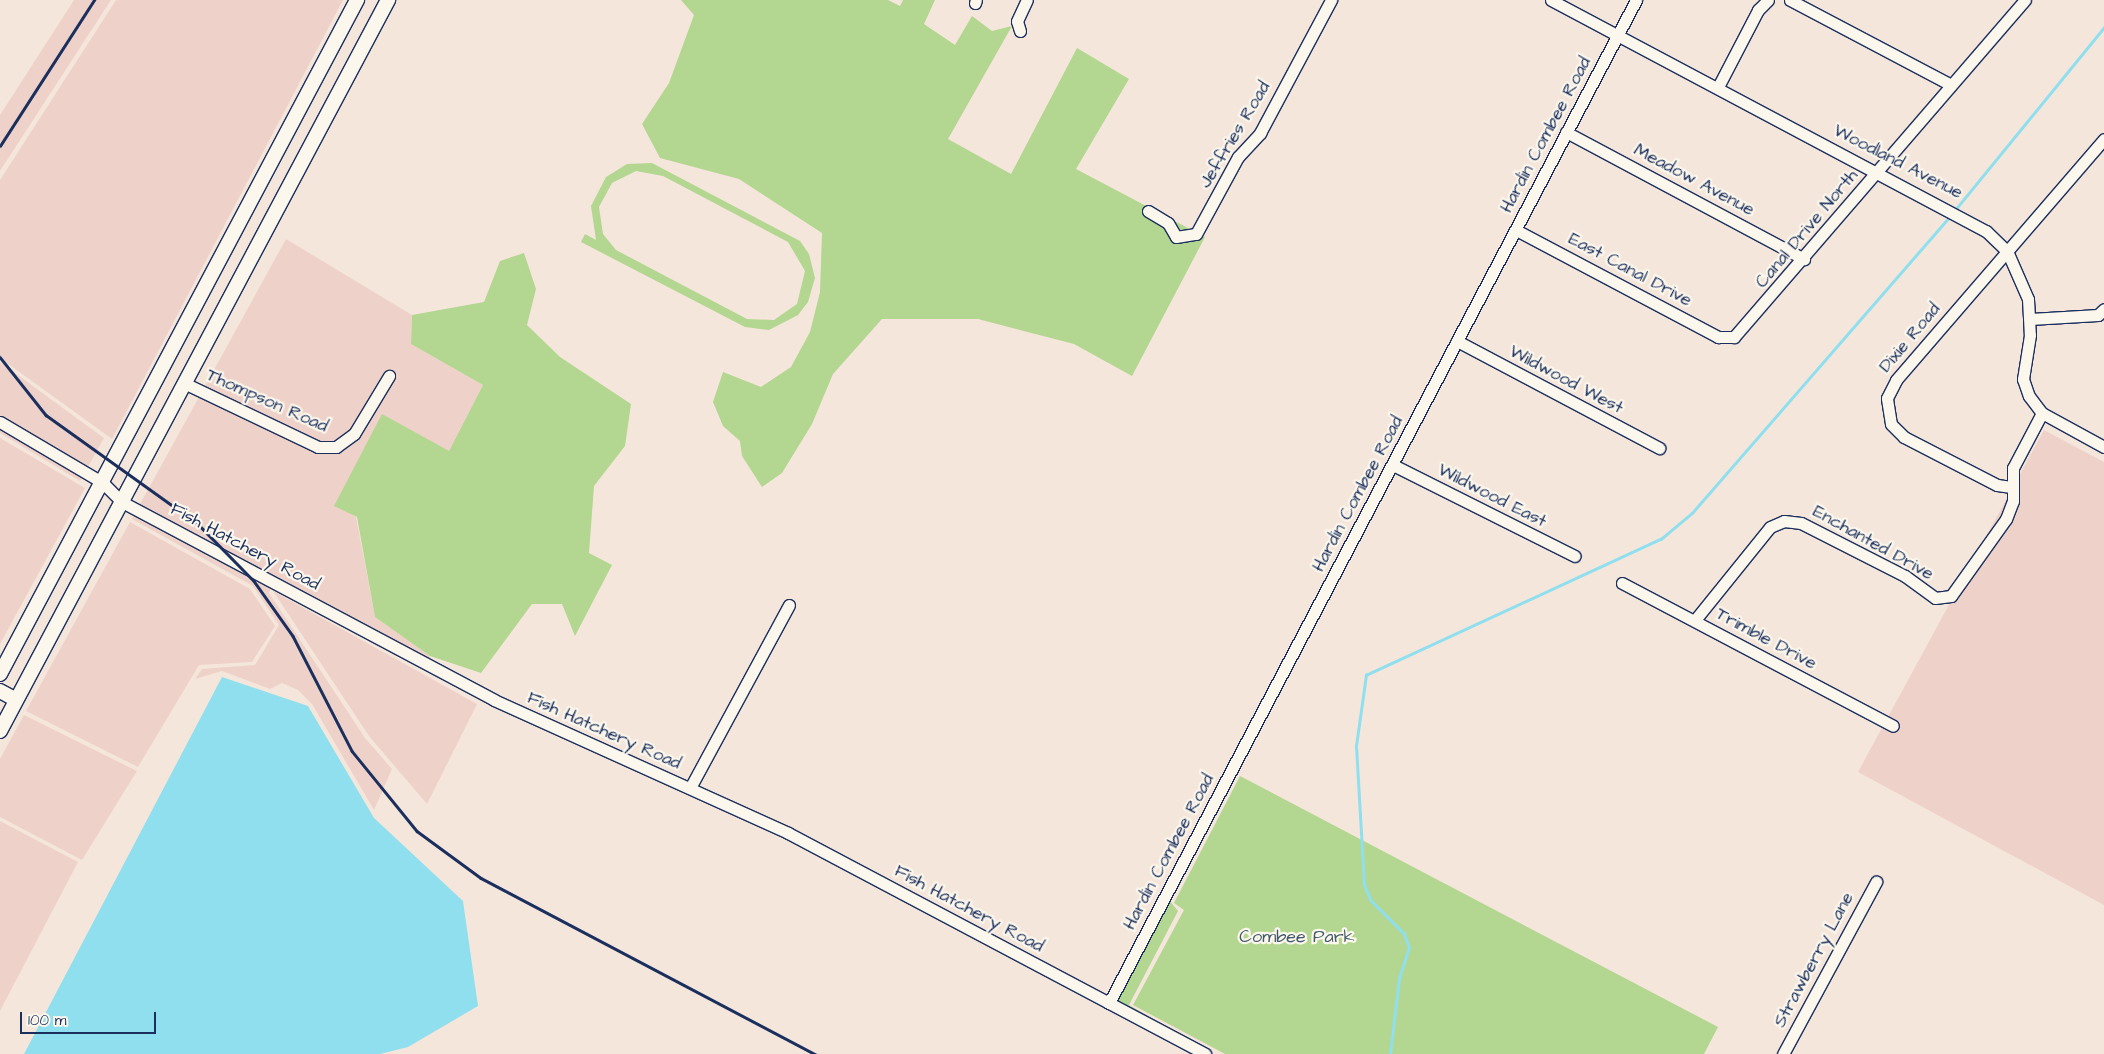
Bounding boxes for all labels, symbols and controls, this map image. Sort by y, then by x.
street label: Hardin Combee Road [1496,53,1596,217]
street label: Jeffries Road [1195,78,1275,192]
street label: Woodland Avenue [1830,120,1966,204]
street label: Meadow Avenue [1630,139,1758,221]
street label: Canal Drive North [1751,165,1863,293]
street label: East Canal Drive [1565,228,1695,312]
street label: Dixie Road [1875,299,1945,377]
street label: Wildwood West [1505,341,1627,419]
street label: Thompson Road [203,364,331,438]
street label: Hardin Combee Road [1308,412,1408,576]
street label: Wildwood East [1434,459,1550,533]
street label: Fish Hatchery Road [167,498,323,596]
street label: Enchanted Drive [1809,501,1937,585]
street label: Trimble Drive [1712,603,1820,675]
street label: Fish Hatchery Road [524,687,684,775]
street label: Hardin Combee Road [1119,770,1219,934]
street label: Fish Hatchery Road [891,860,1047,958]
street label: Strawberry Lane [1769,889,1859,1031]
park label: Combee Park [1239,926,1355,948]
scale bar [22,1002,159,1034]
text: 100 m [28,1010,67,1031]

